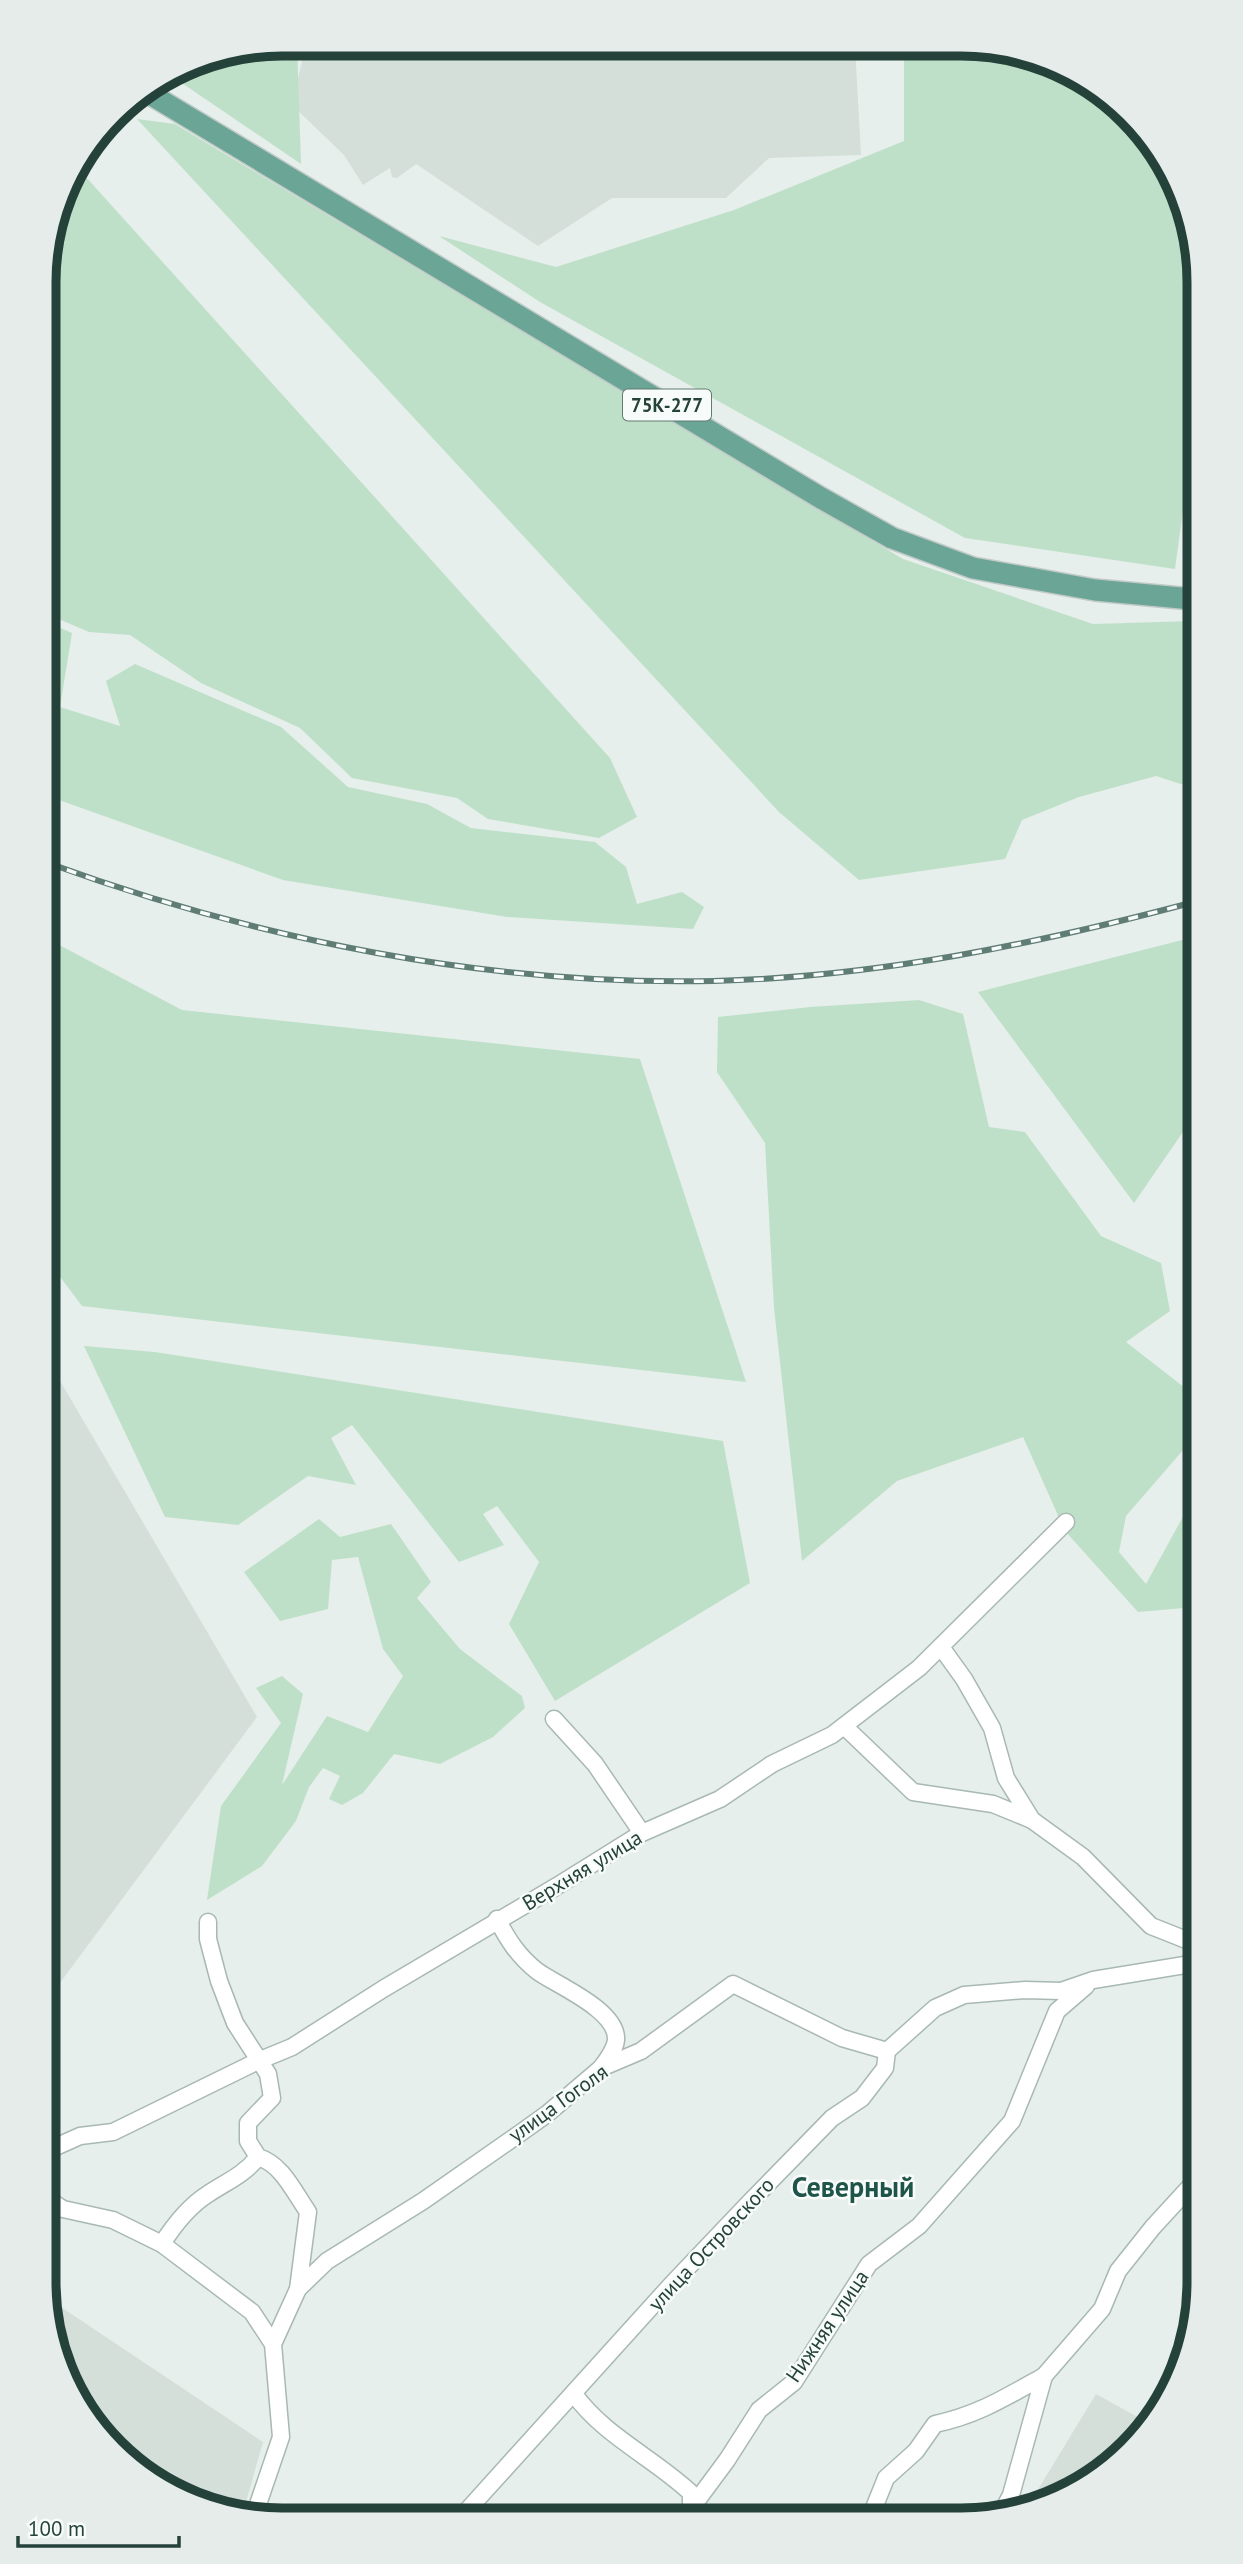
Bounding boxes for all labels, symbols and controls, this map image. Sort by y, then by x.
road number: 75К-277 [623,390,711,420]
street label: Верхняя улица [517,1824,647,1916]
street label: улица Гоголя [503,2058,613,2148]
district label: Северный [792,2168,914,2205]
street label: улица Островского [642,2171,780,2317]
street label: Нижняя улица [780,2265,874,2387]
scale bar [18,2504,178,2548]
text: 100 m [28,2515,85,2542]

